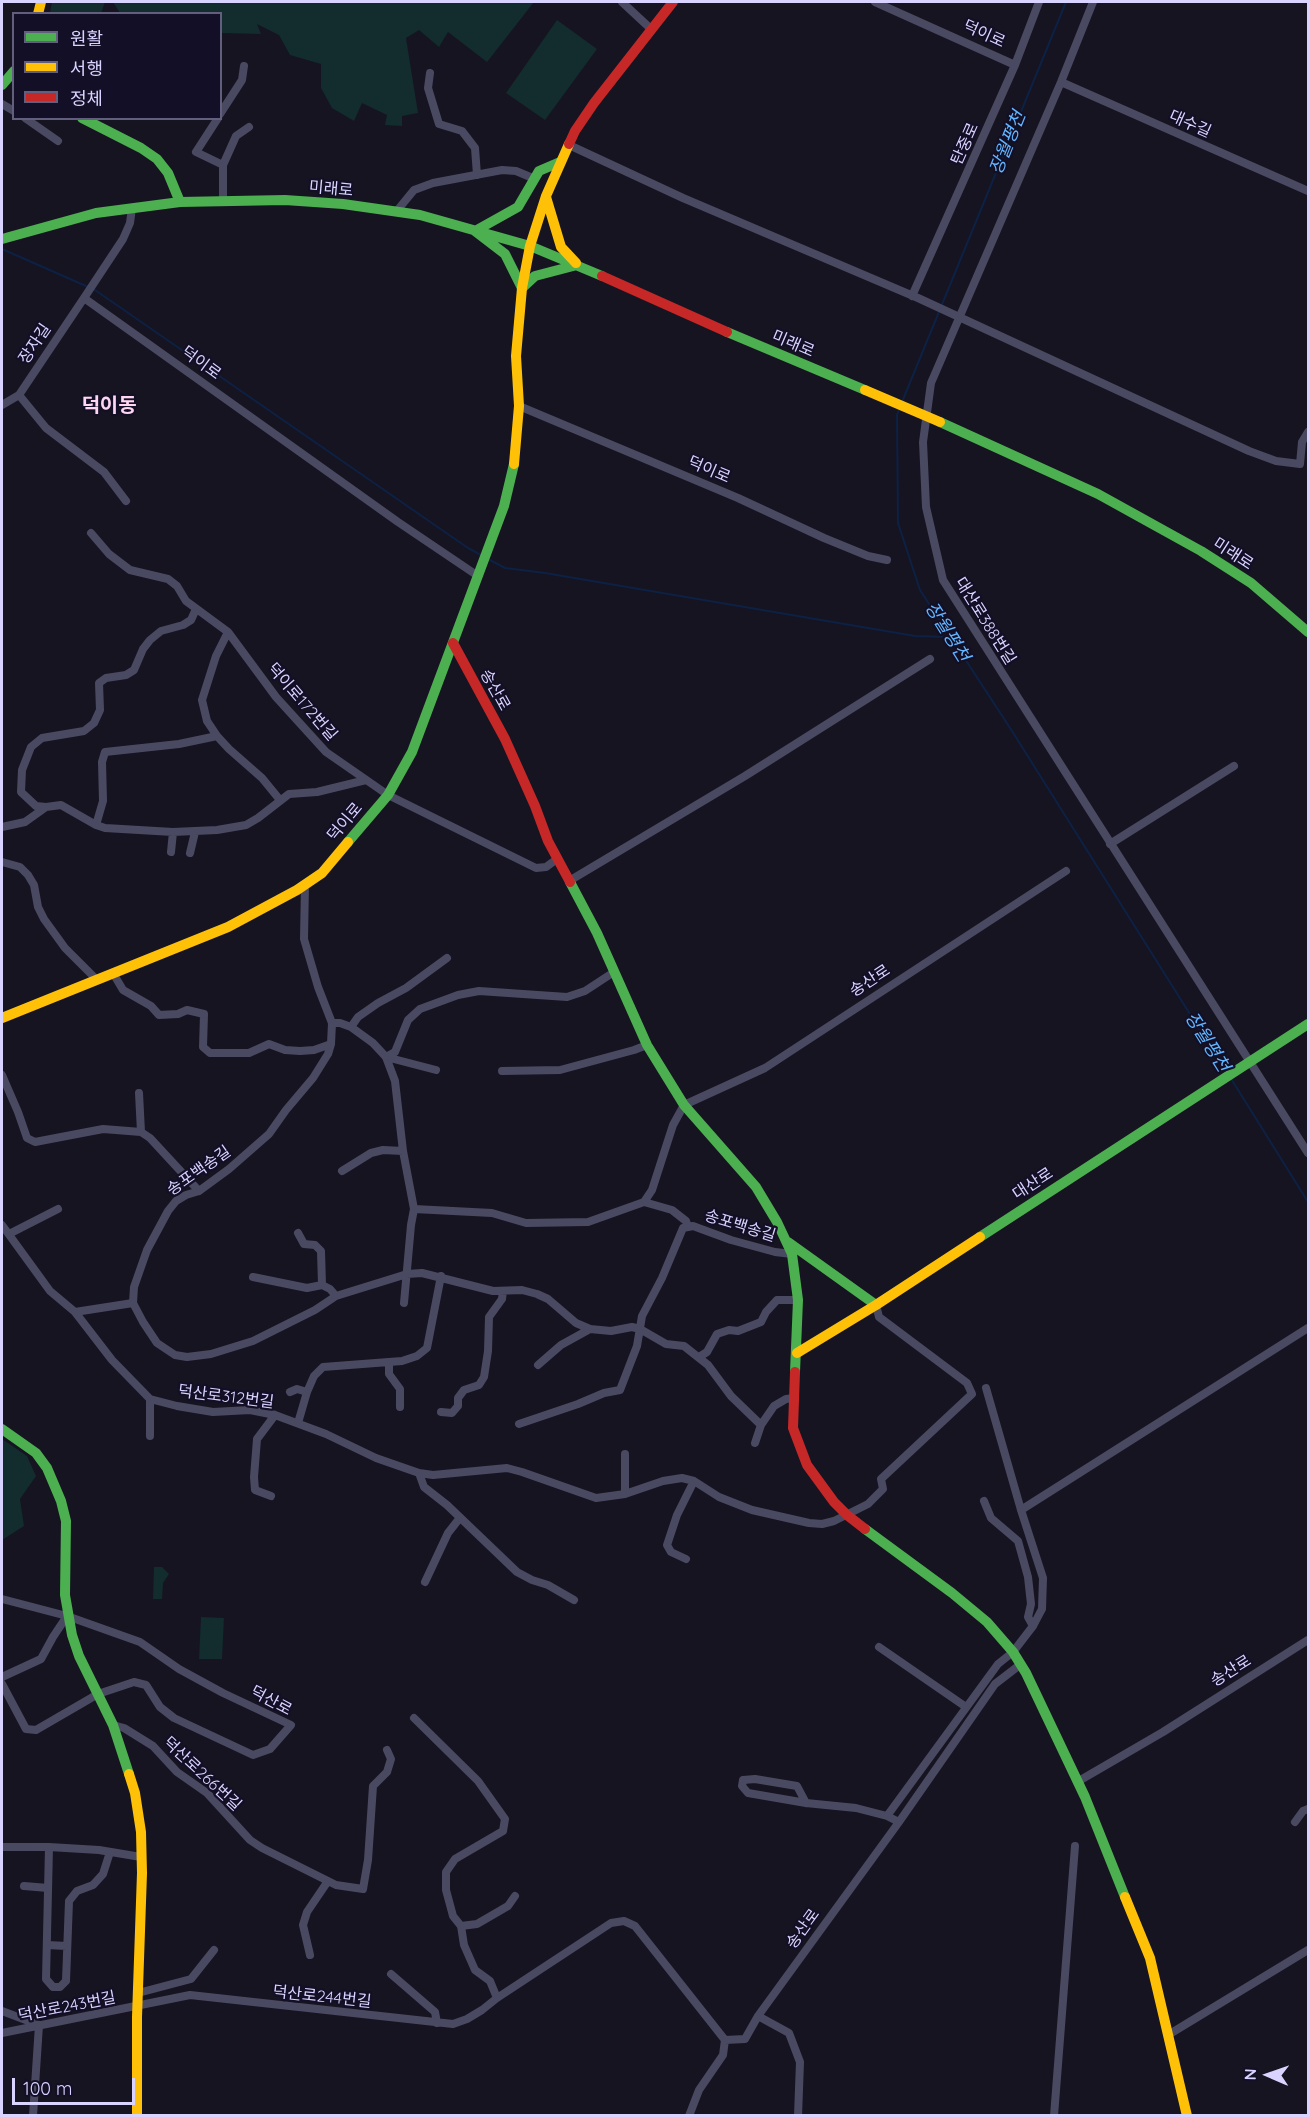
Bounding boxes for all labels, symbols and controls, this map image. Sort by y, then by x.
legend [12,12,222,120]
street label: 덕이로 [960,16,1008,52]
text: 원활 [70,27,103,50]
text: 서행 [70,57,103,80]
text: 정체 [70,87,103,110]
street label: 대수길 [1166,106,1214,142]
water label: 장월평천 [986,108,1030,178]
street label: 탄중로 [947,120,983,168]
street label: 미래로 [308,178,354,200]
street label: 장자길 [15,320,55,368]
street label: 미래로 [769,327,817,361]
street label: 덕이로 [177,342,225,384]
district label: 덕이동 [81,394,137,418]
street label: 덕이로 [685,453,733,487]
street label: 미래로 [1209,534,1257,574]
street label: 대산로388번길 [951,574,1019,668]
water label: 장월평천 [920,598,974,666]
street label: 덕이로172번길 [263,659,341,745]
street label: 송산로 [476,666,514,714]
street label: 덕이로 [323,799,367,845]
street label: 송산로 [846,961,894,1001]
water label: 장월평천 [1180,1008,1234,1076]
street label: 송포백송길 [163,1142,235,1200]
street label: 대산로 [1009,1164,1057,1204]
street label: 송포백송길 [702,1206,778,1246]
street label: 덕산로312번길 [177,1382,275,1412]
street label: 송산로 [1207,1651,1255,1691]
street label: 덕산로 [247,1682,295,1720]
street label: 덕산로266번길 [159,1733,245,1815]
street label: 송산로 [782,1905,824,1953]
street label: 덕산로244번길 [272,1982,372,2012]
street label: 덕산로243번길 [17,1988,117,2026]
north arrow [1238,2045,1298,2105]
scale bar [15,2066,138,2104]
text: N [1240,2068,1260,2081]
text: 100 m [23,2077,72,2100]

